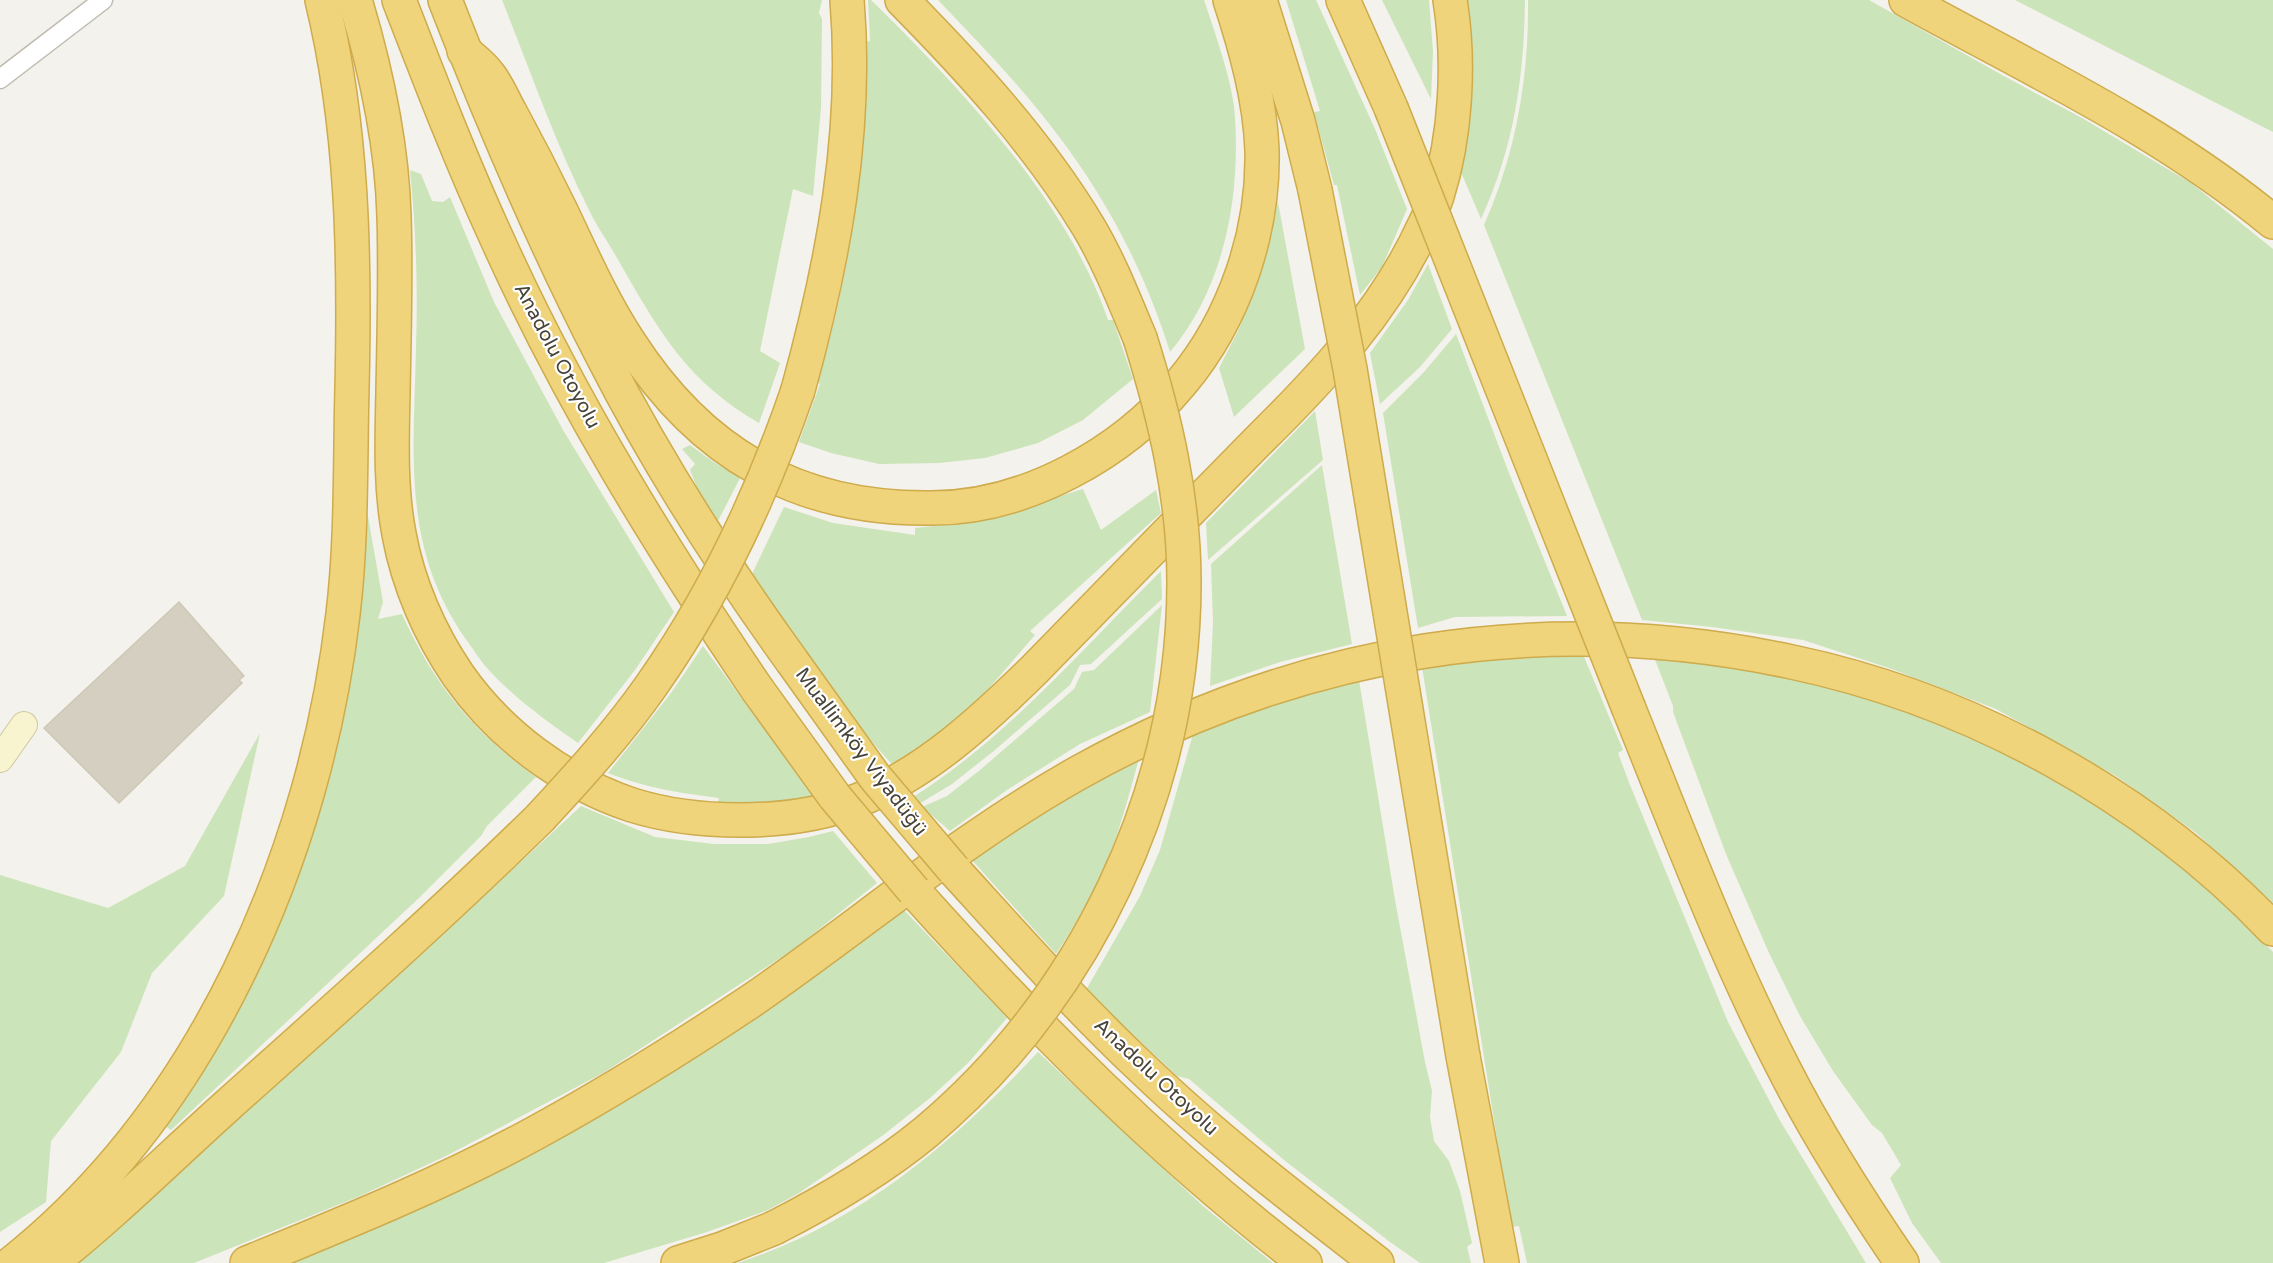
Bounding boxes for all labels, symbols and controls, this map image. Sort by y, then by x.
street label: Anadolu Otoyolu [509,279,605,433]
street label: Muallimköy Viyadüğü [790,663,932,841]
street label: Anadolu Otoyolu [1089,1013,1223,1141]

